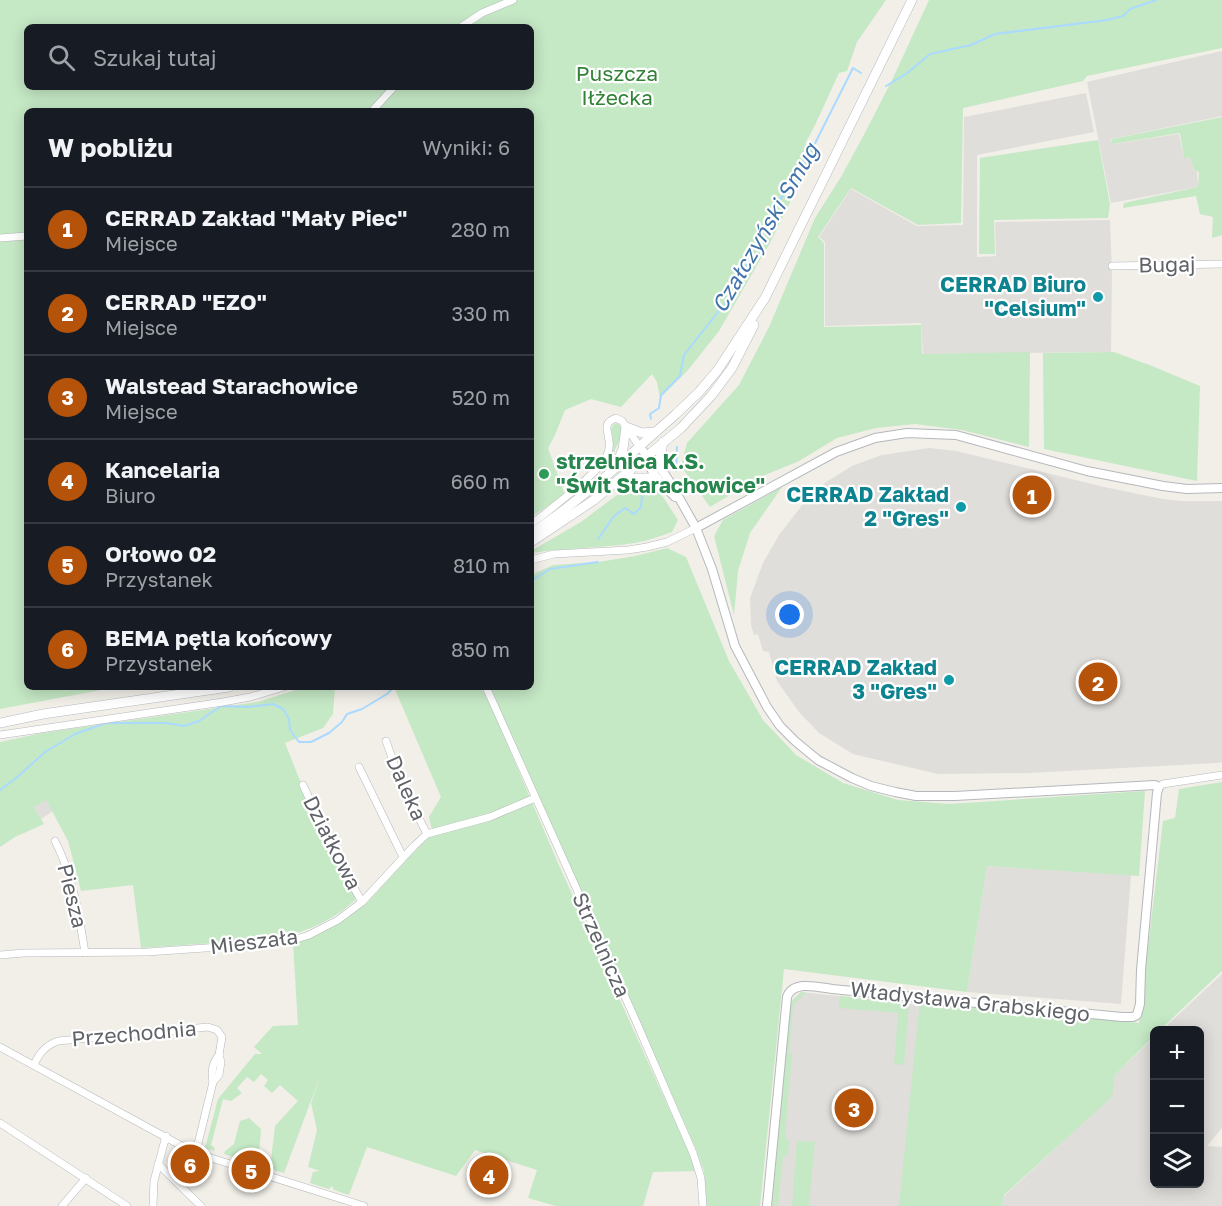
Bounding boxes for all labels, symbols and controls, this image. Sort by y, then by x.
search box [24,24,534,90]
icon: search [45,41,78,74]
text: Szukaj tutaj [93,44,217,71]
park label: Puszcza Iłżecka [576,60,658,110]
text: W pobliżu [48,132,173,163]
text: Wyniki: 6 [422,135,510,159]
water label: Czałczyński Smug [705,137,825,317]
text: CERRAD Zakład "Mały Piec" [105,204,407,231]
text: 1 [62,217,73,241]
text: 280 m [451,217,510,241]
text: Miejsce [105,231,178,255]
street label: Bugaj [1138,251,1196,277]
place label: CERRAD Biuro "Celsium" [940,271,1086,321]
text: CERRAD "EZO" [105,288,267,315]
marker: CERRAD Biuro "Celsium" [1091,290,1105,304]
text: 2 [61,301,74,325]
text: 330 m [452,301,510,325]
text: Miejsce [105,315,178,339]
text: Walstead Starachowice [105,372,358,399]
text: 3 [61,385,74,409]
text: 520 m [452,385,510,409]
text: Miejsce [105,399,178,423]
place label: strzelnica K.S. "Świt Starachowice" [556,448,765,498]
text: Kancelaria [105,456,220,483]
marker: strzelnica K.S. "Świt Starachowice" [537,467,551,481]
text: 4 [61,469,74,493]
text: 660 m [451,469,510,493]
pin: 1 [1012,472,1052,518]
place label: CERRAD Zakład 2 "Gres" [786,481,949,531]
text: Biuro [105,483,155,507]
marker: CERRAD Zakład 2 "Gres" [954,500,968,514]
text: Orłowo 02 [105,540,216,567]
text: 5 [61,553,74,577]
text: 810 m [453,553,510,577]
text: Przystanek [105,567,213,591]
your location [775,600,804,629]
text: BEMA pętla końcowy [105,624,332,651]
text: 6 [61,637,74,661]
text: 850 m [451,637,510,661]
text: Przystanek [105,651,213,675]
place label: CERRAD Zakład 3 "Gres" [774,654,937,704]
pin: 2 [1078,660,1118,704]
marker: CERRAD Zakład 3 "Gres" [942,673,956,687]
street label: Daleka [381,751,433,824]
street label: Działkowa [298,791,368,894]
street label: Piesza [52,861,93,931]
street label: Strzelnicza [567,888,637,1001]
street label: Mieszała [208,923,299,959]
street label: Władysława Grabskiego [849,975,1091,1027]
street label: Przechodnia [70,1015,197,1051]
map controls [1150,1026,1204,1188]
button: + [1150,1026,1204,1080]
button: − [1150,1080,1204,1134]
pin: 3 [834,1086,874,1130]
button: layers [1150,1134,1204,1188]
pin: 6 [170,1142,210,1186]
pin: 5 [232,1148,270,1192]
pin: 4 [470,1152,508,1198]

